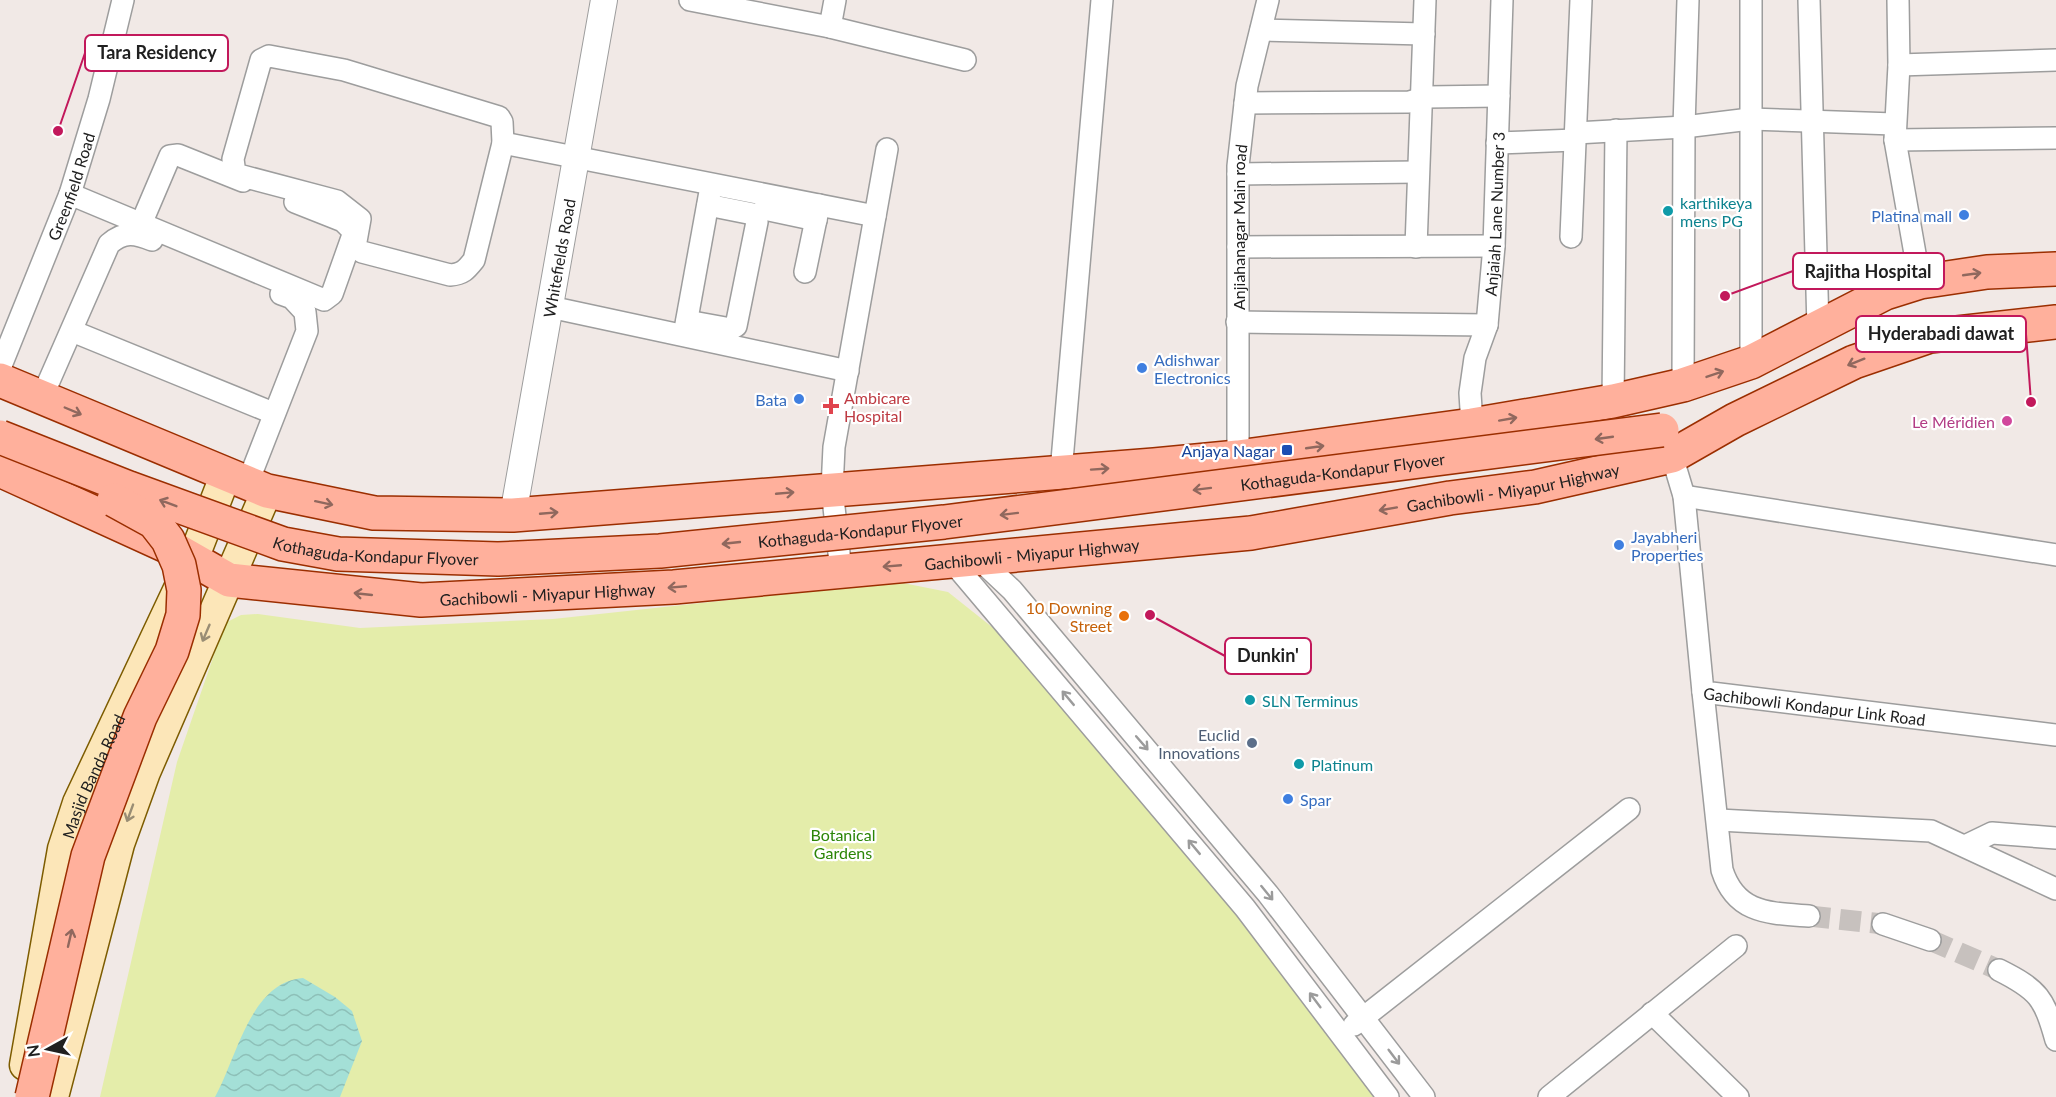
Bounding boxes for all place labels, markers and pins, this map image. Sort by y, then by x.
callout: Tara Residency [85,35,228,71]
place label: karthikeya mens PG [1680,193,1752,230]
marker: karthikeya mens PG [1661,204,1675,218]
place label: Platina mall [1871,206,1952,225]
marker: Platina mall [1957,208,1971,222]
callout: Rajitha Hospital [1793,253,1944,289]
callout: Hyderabadi dawat [1856,316,2026,352]
place label: Adishwar Electronics [1154,350,1231,387]
marker: Adishwar Electronics [1135,361,1149,375]
place label: Ambicare Hospital [844,388,910,425]
place label: Bata [755,390,787,409]
marker: Bata [792,392,806,406]
marker: Ambicare Hospital [822,397,840,415]
place label: Le Méridien [1912,412,1995,431]
marker: Le Méridien [2000,414,2014,428]
place label: Anjaya Nagar [1182,441,1275,460]
marker: Anjaya Nagar [1280,443,1294,457]
place label: Jayabheri Properties [1631,527,1704,564]
marker: Jayabheri Properties [1612,538,1626,552]
place label: 10 Downing Street [1026,598,1112,635]
marker: 10 Downing Street [1117,609,1131,623]
callout: Dunkin' [1225,638,1311,674]
place label: SLN Terminus [1262,691,1358,710]
marker: SLN Terminus [1243,693,1257,707]
place label: Euclid Innovations [1158,725,1240,762]
marker: Euclid Innovations [1245,736,1259,750]
place label: Platinum [1311,755,1373,774]
marker: Platinum [1292,757,1306,771]
place label: Spar [1300,790,1331,809]
marker: Spar [1281,792,1295,806]

